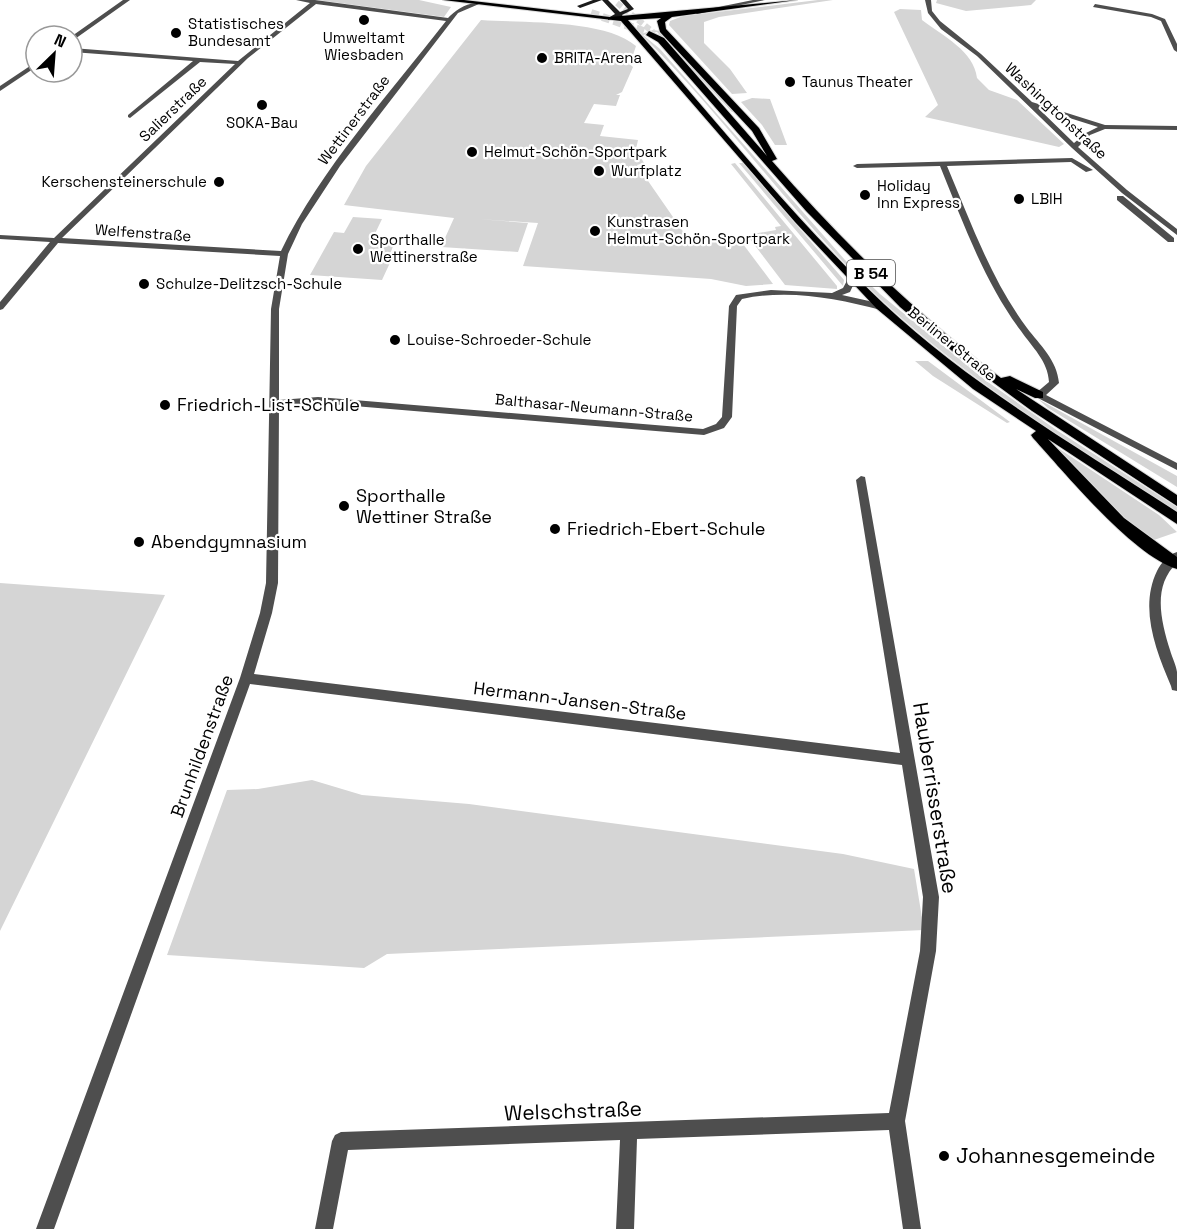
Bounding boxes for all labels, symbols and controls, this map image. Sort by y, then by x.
marker: Umweltamt Wiesbaden [357,13,371,27]
place label: Statistisches Bundesamt [188,14,284,50]
north arrow [24,24,84,84]
marker: Statistisches Bundesamt [169,26,183,40]
place label: Umweltamt Wiesbaden [323,28,405,64]
text: N [51,29,69,53]
place label: BRITA-Arena [554,48,643,67]
marker: BRITA-Arena [535,51,549,65]
street label: Washingtonstraße [1001,58,1112,163]
street label: Wettinerstraße [314,71,394,168]
street label: Salierstraße [135,72,210,146]
place label: Taunus Theater [802,72,913,91]
marker: Taunus Theater [783,75,797,89]
marker: SOKA-Bau [255,98,269,112]
place label: SOKA-Bau [226,113,298,132]
place label: Helmut-Schön-Sportpark [484,142,667,161]
marker: Helmut-Schön-Sportpark [465,145,479,159]
place label: Wurfplatz [611,161,682,180]
marker: Wurfplatz [592,164,606,178]
place label: Kerschensteinerschule [41,172,207,191]
marker: Kerschensteinerschule [212,175,226,189]
place label: Holiday Inn Express [877,176,960,212]
marker: Holiday Inn Express [858,188,872,202]
place label: LBIH [1031,189,1063,208]
marker: LBIH [1012,192,1026,206]
place label: Kunstrasen Helmut-Schön-Sportpark [607,212,790,248]
street label: Welfenstraße [94,220,192,245]
marker: Kunstrasen Helmut-Schön-Sportpark [588,224,602,238]
place label: Sporthalle Wettinerstraße [370,230,478,266]
marker: Sporthalle Wettinerstraße [351,242,365,256]
road number: B 54 [847,260,895,286]
place label: Schulze-Delitzsch-Schule [156,274,342,293]
marker: Schulze-Delitzsch-Schule [137,277,151,291]
street label: Berliner Straße [904,302,1000,385]
place label: Louise-Schroeder-Schule [407,330,592,349]
marker: Louise-Schroeder-Schule [388,333,402,347]
street label: Balthasar-Neumann-Straße [494,389,694,426]
place label: Friedrich-List-Schule [177,393,360,416]
marker: Friedrich-List-Schule [158,398,172,412]
place label: Sporthalle Wettiner Straße [356,484,492,528]
marker: Sporthalle Wettiner Straße [337,499,351,513]
place label: Friedrich-Ebert-Schule [567,517,765,540]
marker: Friedrich-Ebert-Schule [548,522,562,536]
place label: Abendgymnasium [151,530,307,553]
marker: Abendgymnasium [132,535,146,549]
street label: Brunhildenstraße [165,671,238,820]
street label: Hermann-Jansen-Straße [472,676,688,725]
street label: Hauberrisserstraße [907,700,964,896]
street label: Welschstraße [504,1095,642,1126]
place label: Johannesgemeinde [956,1142,1155,1169]
marker: Johannesgemeinde [937,1149,951,1163]

